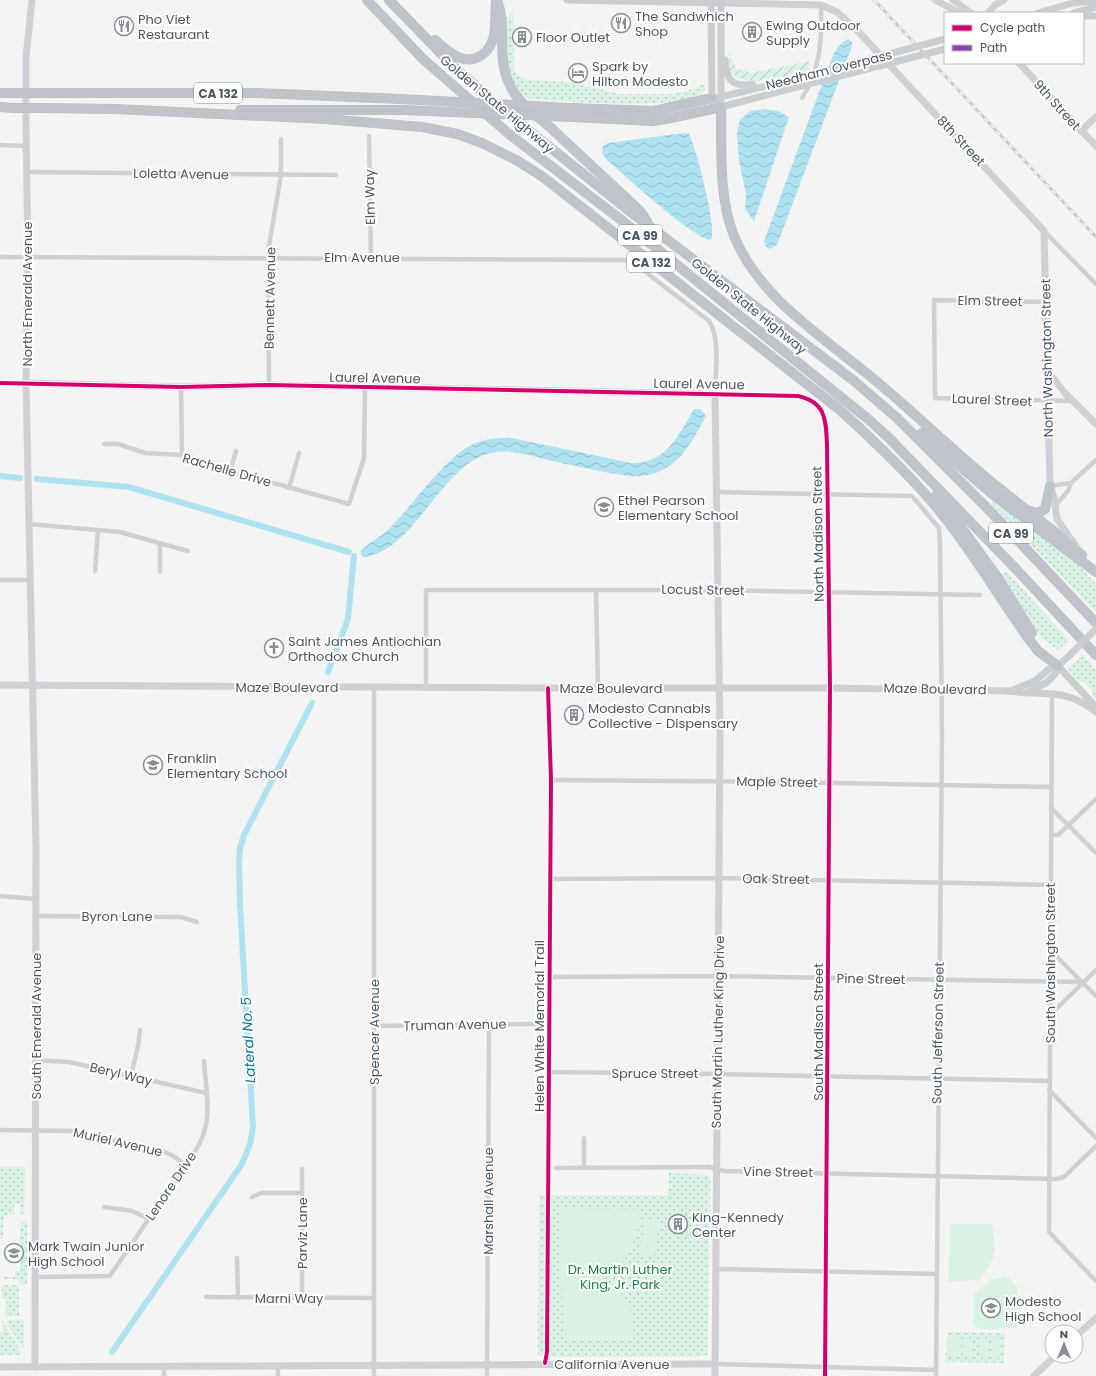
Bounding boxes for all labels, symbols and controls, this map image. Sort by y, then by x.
place label: The Sandwhich Shop [635,7,734,41]
place label: Pho Viet Restaurant [138,10,210,44]
restaurant icon: The Sandwhich Shop [610,12,632,34]
legend [944,12,1084,64]
restaurant icon: Pho Viet Restaurant [113,15,135,37]
place label: Ewing Outdoor Supply [766,16,861,50]
text: Cycle path [980,19,1045,36]
building icon: Ewing Outdoor Supply [741,21,763,43]
building icon: Floor Outlet [511,26,533,48]
place label: Floor Outlet [536,28,610,47]
text: Path [980,39,1007,56]
street label: Needham Overpass [764,45,894,95]
street label: Golden State Highway [436,51,559,158]
place label: Spark by Hilton Modesto [592,57,688,91]
hotel icon: Spark by Hilton Modesto [567,62,589,84]
street label: 9th Street [1029,75,1085,135]
road number: CA 132 [194,83,242,103]
street label: 8th Street [933,112,990,171]
street label: Loletta Avenue [133,164,229,184]
street label: Elm Way [360,168,380,225]
street label: North Emerald Avenue [18,222,37,366]
road number: CA 99 [618,225,662,245]
street label: Bennett Avenue [260,247,280,349]
street label: Elm Avenue [324,248,400,267]
road number: CA 132 [627,252,675,272]
street label: Golden State Highway [687,253,811,359]
street label: North Washington Street [1036,278,1058,437]
street label: Elm Street [957,291,1023,311]
street label: Laurel Avenue [329,368,421,388]
street label: Laurel Avenue [653,374,745,394]
street label: Laurel Street [952,389,1033,411]
street label: Rachelle Drive [180,448,274,492]
street label: North Madison Street [807,466,829,602]
place label: Ethel Pearson Elementary School [618,491,739,525]
school or university icon: Ethel Pearson Elementary School [593,496,615,518]
road number: CA 99 [989,523,1033,543]
street label: Locust Street [661,580,745,600]
place label: Saint James Antiochian Orthodox Church [288,632,441,666]
church icon: Saint James Antiochian Orthodox Church [263,637,285,659]
street label: Maze Boulevard [235,678,339,697]
street label: Maze Boulevard [559,679,663,698]
street label: Maze Boulevard [883,679,987,699]
place label: Modesto Cannabis Collective - Dispensary [588,699,739,733]
building icon: Modesto Cannabis Collective - Dispensary [563,704,585,726]
place label: Franklin Elementary School [167,749,288,783]
school or university icon: Franklin Elementary School [142,754,164,776]
street label: Maple Street [736,772,818,792]
street label: Oak Street [742,869,810,889]
street label: South Washington Street [1041,882,1060,1043]
street label: Byron Lane [81,907,153,926]
street label: South Martin Luther King Drive [707,935,729,1129]
street label: Helen White Memorial Trail [530,940,549,1112]
street label: South Emerald Avenue [27,953,46,1099]
street label: South Jefferson Street [927,961,949,1104]
street label: South Madison Street [809,963,828,1101]
street label: Pine Street [837,969,906,989]
street label: Spencer Avenue [365,979,384,1085]
water label: Lateral No. 5 [236,996,260,1084]
street label: Truman Avenue [403,1015,507,1035]
street label: Beryl Way [88,1058,155,1091]
street label: Spruce Street [611,1064,699,1083]
street label: Muriel Avenue [71,1122,165,1162]
street label: Marshall Avenue [479,1147,498,1255]
street label: Lenore Drive [141,1148,201,1224]
street label: Vine Street [743,1162,813,1182]
street label: Parviz Lane [293,1197,312,1269]
place label: King-Kennedy Center [692,1208,785,1242]
building icon: King-Kennedy Center [667,1213,689,1235]
place label: Mark Twain Junior High School [28,1237,145,1271]
school or university icon: Mark Twain Junior High School [3,1242,25,1264]
park label: Dr. Martin Luther King, Jr. Park [568,1260,672,1294]
street label: Marni Way [255,1289,324,1308]
place label: Modesto High School [1005,1292,1081,1326]
school or university icon: Modesto High School [980,1297,1002,1319]
north arrow [1044,1324,1084,1364]
text: N [1060,1326,1068,1342]
street label: California Avenue [554,1355,670,1374]

